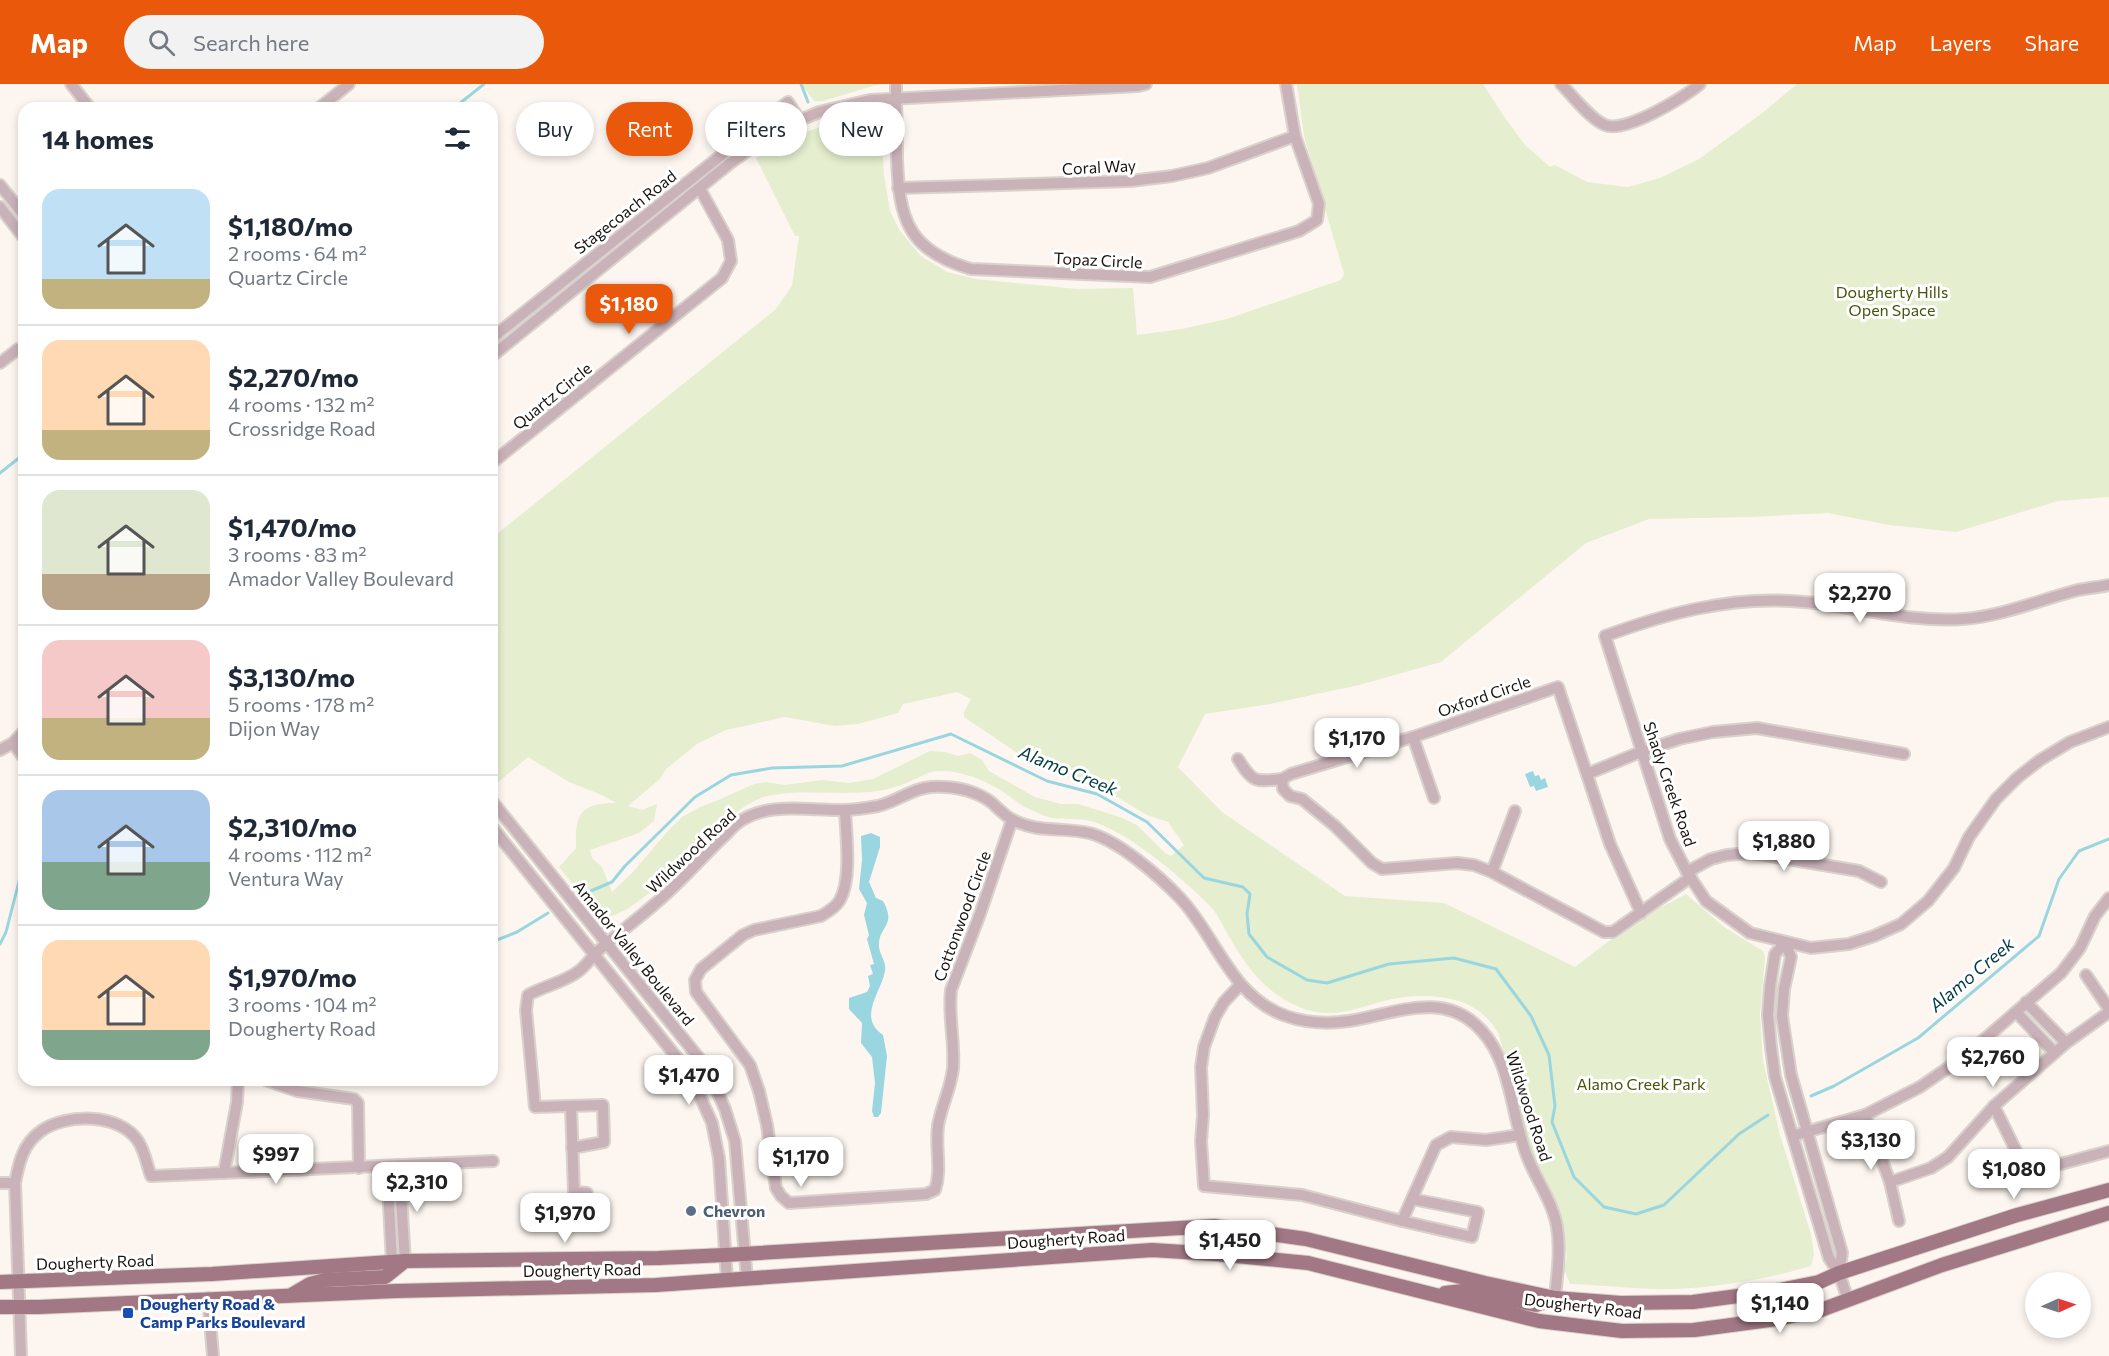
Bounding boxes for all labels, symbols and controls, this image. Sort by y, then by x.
search box [124,15,544,69]
text: Map [30,25,88,59]
icon: search [145,26,178,59]
text: Search here [193,29,309,56]
text: Map [1853,30,1897,55]
text: Layers [1930,30,1992,55]
text: Share [2025,30,2079,55]
chip: Buy [516,102,594,156]
chip: Rent [606,102,693,156]
chip: Filters [705,102,807,156]
chip: New [819,102,905,156]
icon: filters [441,122,474,155]
text: 14 homes [42,123,154,154]
street label: Coral Way [1061,155,1137,178]
street label: Stagecoach Road [570,166,680,257]
text: $1,180/mo [228,210,353,241]
icon: home [90,213,162,285]
text: 2 rooms · 64 m² [228,241,367,265]
street label: Topaz Circle [1053,248,1143,271]
text: Quartz Circle [228,265,348,289]
park label: Dougherty Hills Open Space [1836,282,1948,319]
pin: $1,180 [580,284,678,335]
text: $1,180 [600,291,658,315]
street label: Quartz Circle [508,358,595,433]
text: $2,270/mo [228,361,359,392]
icon: home [90,364,162,436]
text: 4 rooms · 132 m² [228,392,375,416]
text: Crossridge Road [228,416,376,440]
text: $1,470/mo [228,511,356,542]
icon: home [90,514,162,586]
text: 3 rooms · 83 m² [228,542,367,566]
text: Amador Valley Boulevard [228,566,454,590]
pin: $2,270 [1811,573,1909,624]
text: $2,270 [1828,580,1892,604]
text: $3,130/mo [228,661,355,692]
icon: home [90,664,162,736]
street label: Oxford Circle [1435,671,1533,720]
text: 5 rooms · 178 m² [228,692,374,716]
text: Dijon Way [228,716,320,740]
pin: $1,170 [1308,718,1406,769]
street label: Shady Creek Road [1640,719,1701,849]
text: $1,170 [1328,725,1386,749]
water label: Alamo Creek [1015,740,1122,800]
street label: Wildwood Road [642,804,739,897]
text: $2,310/mo [228,811,357,842]
icon: home [90,814,162,886]
pin: $1,880 [1735,821,1833,872]
text: $1,880 [1752,828,1816,852]
text: 4 rooms · 112 m² [228,842,372,866]
street label: Cottonwood Circle [929,848,994,984]
text: Ventura Way [228,866,344,890]
street label: Amador Valley Boulevard [570,876,699,1029]
water label: Alamo Creek [1924,931,2019,1017]
text: $1,970/mo [228,961,357,992]
icon: home [90,964,162,1036]
text: 3 rooms · 104 m² [228,992,377,1016]
text: Dougherty Road [228,1016,376,1040]
pin: $2,760 [1944,1037,2042,1088]
text: $2,760 [1961,1044,2025,1068]
street label: Wildwood Road [1503,1048,1556,1163]
pin: $1,470 [640,1055,738,1106]
text: $1,470 [658,1062,720,1086]
park label: Alamo Creek Park [1576,1074,1706,1093]
pin: $3,130 [1822,1120,1920,1171]
text: $3,130 [1841,1127,1901,1151]
pin: $997 [240,1134,312,1185]
pin: $1,170 [752,1137,850,1188]
text: $997 [253,1141,299,1165]
text: $1,170 [772,1144,830,1168]
pin: $1,080 [1965,1149,2063,1200]
text: $1,080 [1982,1156,2046,1180]
pin: $2,310 [368,1162,466,1213]
text: $2,310 [386,1169,448,1193]
pin: $1,970 [516,1193,614,1244]
text: $1,970 [534,1200,596,1224]
place label: Chevron [703,1201,765,1220]
marker: Chevron [684,1204,698,1218]
pin: $1,450 [1181,1220,1279,1271]
street label: Dougherty Road [1006,1225,1126,1252]
text: $1,450 [1199,1227,1261,1251]
street label: Dougherty Road [36,1250,154,1273]
street label: Dougherty Road [523,1259,641,1280]
north arrow [2025,1272,2091,1338]
map controls [2025,1272,2091,1338]
pin: $1,140 [1731,1283,1829,1334]
street label: Dougherty Road [1523,1289,1643,1322]
text: $1,140 [1751,1290,1809,1314]
place label: Dougherty Road & Camp Parks Boulevard [140,1294,305,1331]
marker: Dougherty Road & Camp Parks Boulevard [121,1306,135,1320]

